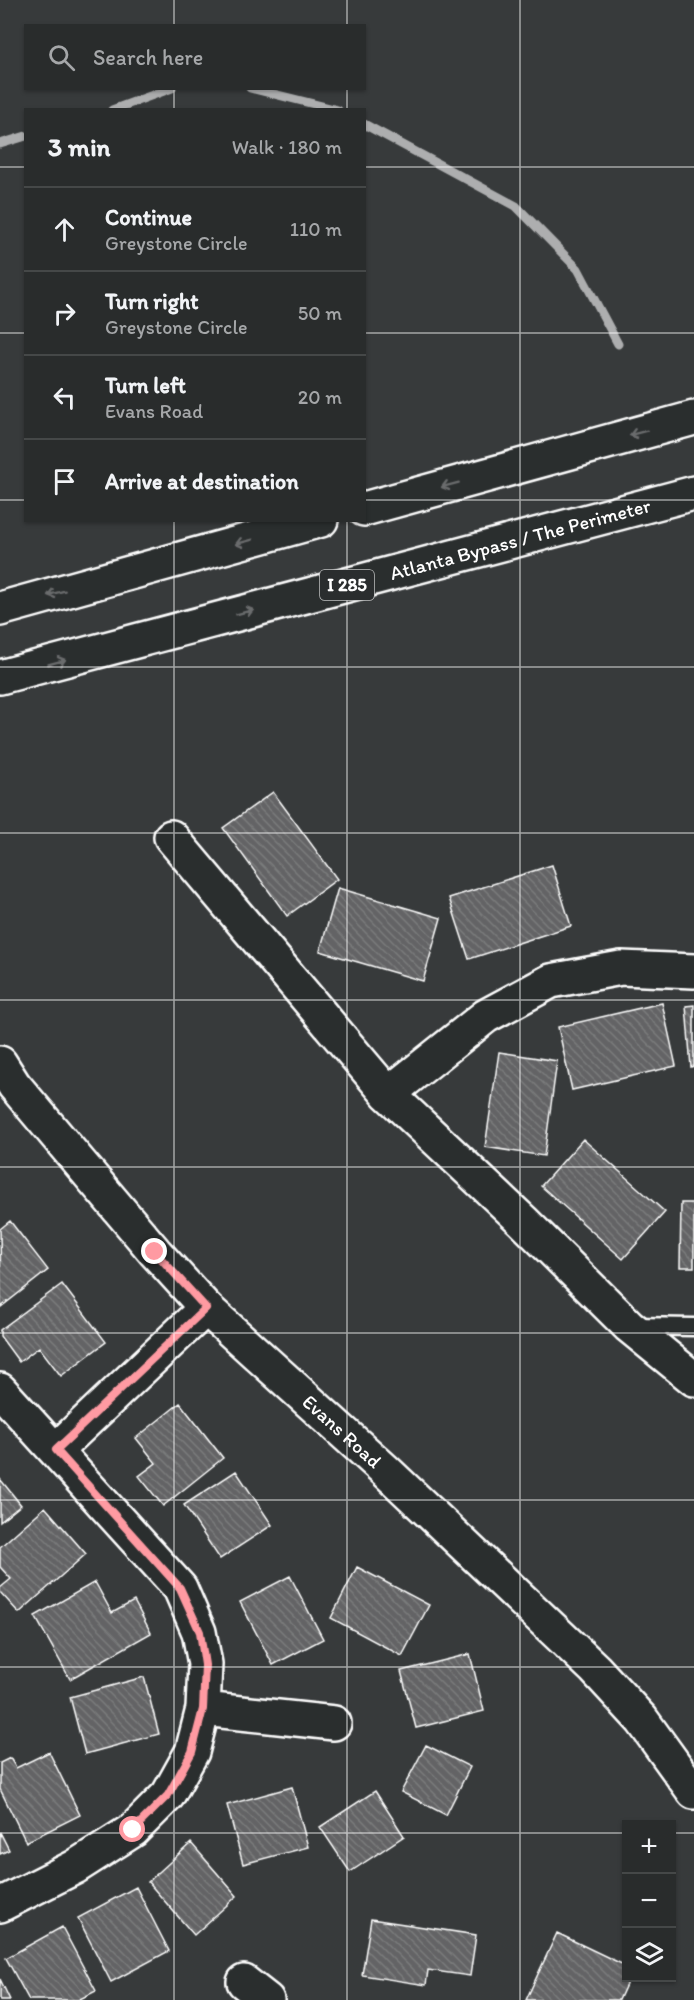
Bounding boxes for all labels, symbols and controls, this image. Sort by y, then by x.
search box [24,24,366,90]
icon: search [45,41,78,74]
text: Search here [93,44,203,71]
text: 3 min [48,131,110,163]
text: Walk · 180 m [232,135,342,159]
text: Continue [105,204,192,231]
icon: ahead [48,213,81,246]
text: 110 m [290,217,342,241]
text: Greystone Circle [105,231,248,255]
text: Turn right [105,288,199,315]
icon: right [48,297,81,330]
text: 50 m [298,301,342,325]
text: Greystone Circle [105,315,248,339]
text: Turn left [105,372,186,399]
icon: left [48,381,81,414]
text: 20 m [298,385,342,409]
text: Evans Road [105,399,203,423]
one-way arrow [628,428,647,440]
icon: arrive [48,465,81,498]
text: Arrive at destination [105,468,299,495]
one-way arrow [440,480,459,491]
street label: Atlanta Bypass / The Perimeter [387,493,653,585]
one-way arrow [235,536,254,548]
road number: I 285 [320,570,374,600]
one-way arrow [47,588,66,599]
one-way arrow [235,606,254,618]
one-way arrow [47,656,66,668]
route end [141,1238,167,1264]
street label: Evans Road [298,1389,387,1473]
route start [119,1816,145,1842]
map controls [622,1820,676,1982]
button: + [622,1820,676,1874]
button: − [622,1874,676,1928]
button: layers [622,1928,676,1982]

